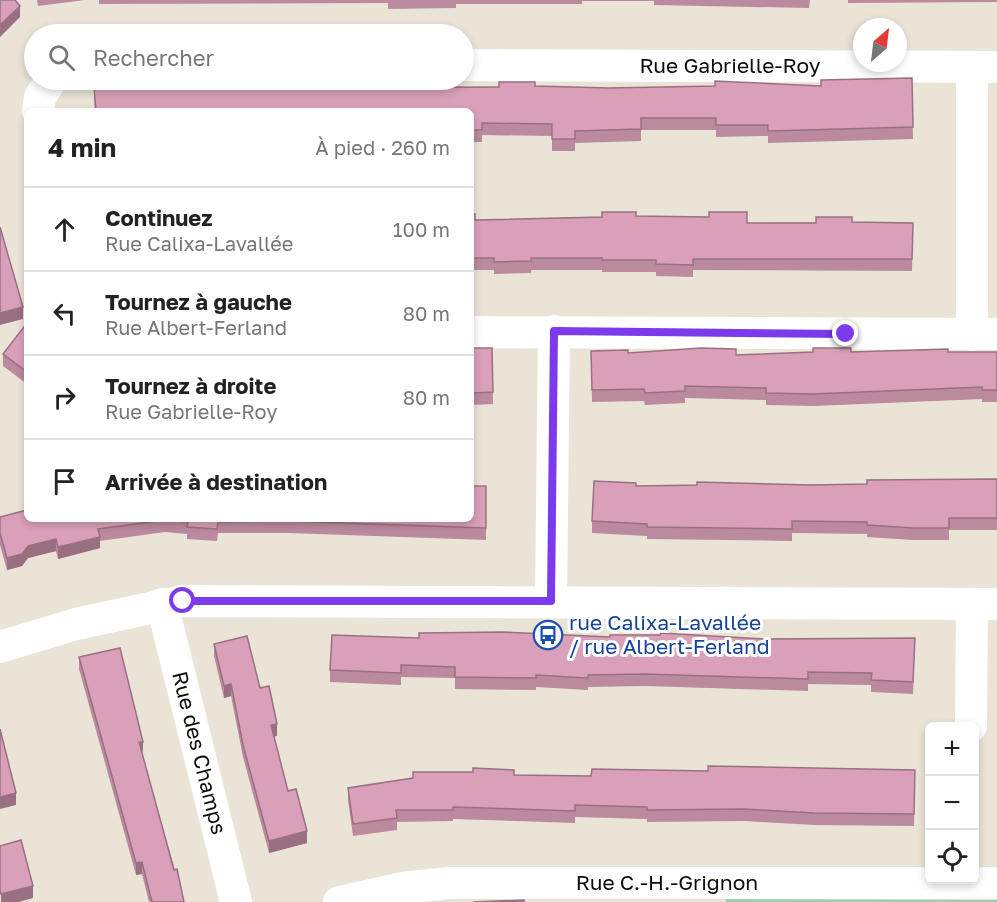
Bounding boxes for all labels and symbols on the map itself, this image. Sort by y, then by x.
north arrow [853,18,907,72]
street label: Rue Gabrielle-Roy [640,52,821,78]
route end [832,320,858,346]
route start [169,587,195,613]
place label: rue Calixa-Lavallée / rue Albert-Ferland [569,609,770,659]
bus stop icon: rue Calixa-Lavallée / rue Albert-Ferland [532,619,564,651]
street label: Rue des Champs [167,669,233,837]
street label: Rue C.-H.-Grignon [576,869,758,895]

